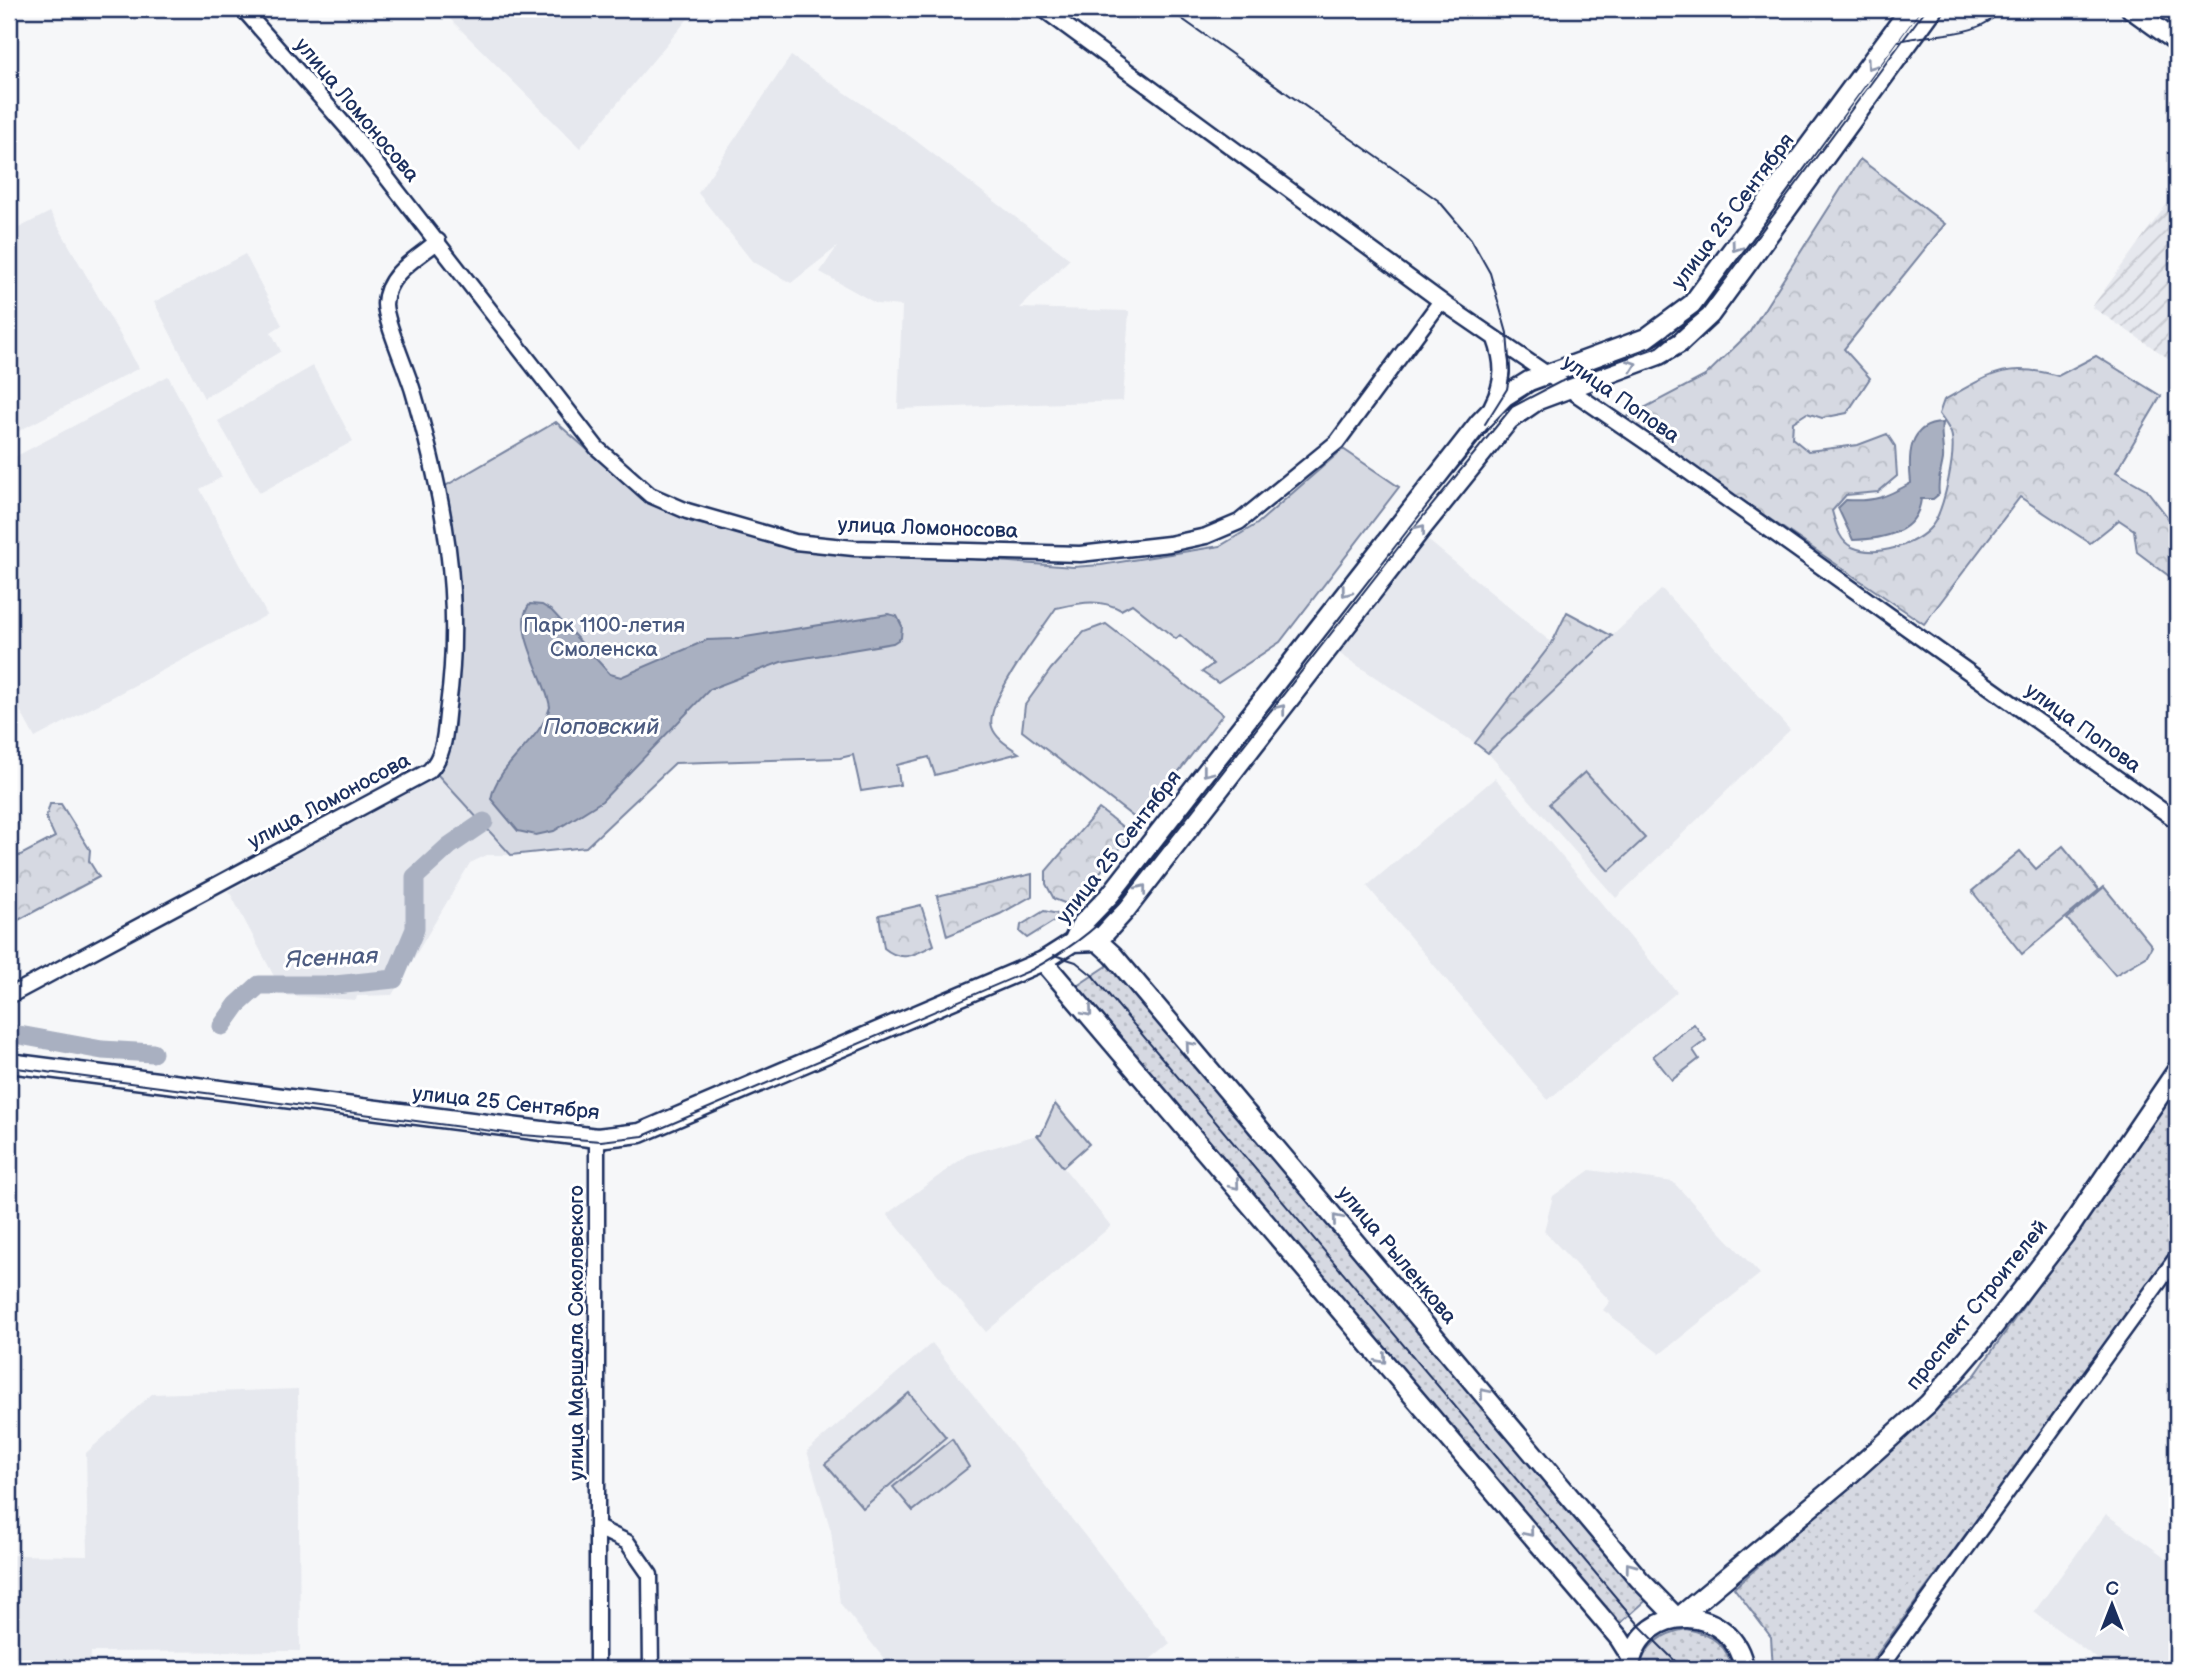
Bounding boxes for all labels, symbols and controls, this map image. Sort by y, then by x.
street label: улица Ломоносова [289,33,425,188]
one-way arrow [1867,57,1879,69]
street label: улица 25 Сентября [1666,128,1800,294]
one-way arrow [1731,240,1744,252]
street label: улица Попова [1558,349,1685,449]
one-way arrow [1626,359,1638,373]
street label: улица Ломоносова [837,512,1019,544]
one-way arrow [1412,525,1425,537]
one-way arrow [1342,585,1355,597]
park label: Парк 1100-летия Смоленска [523,613,685,662]
street label: улица Попова [2020,678,2146,779]
one-way arrow [1273,704,1286,717]
water label: Поповский [543,713,659,741]
street label: улица Ломоносова [243,747,415,854]
one-way arrow [1203,764,1215,777]
street label: улица 25 Сентября [1051,765,1187,929]
one-way arrow [1134,884,1147,897]
water label: Ясенная [284,942,379,974]
one-way arrow [1080,1003,1092,1016]
one-way arrow [1186,1041,1198,1054]
street label: улица 25 Сентября [411,1081,601,1125]
one-way arrow [1227,1177,1239,1190]
street label: улица Рыленкова [1332,1181,1462,1330]
street label: улица Маршала Соколовского [564,1185,589,1481]
one-way arrow [1333,1215,1345,1228]
street label: проспект Строителей [1901,1215,2053,1395]
one-way arrow [1374,1350,1386,1363]
one-way arrow [1480,1388,1492,1401]
one-way arrow [1521,1524,1533,1537]
one-way arrow [1626,1562,1639,1575]
north arrow [2078,1570,2148,1640]
text: С [2105,1578,2119,1601]

